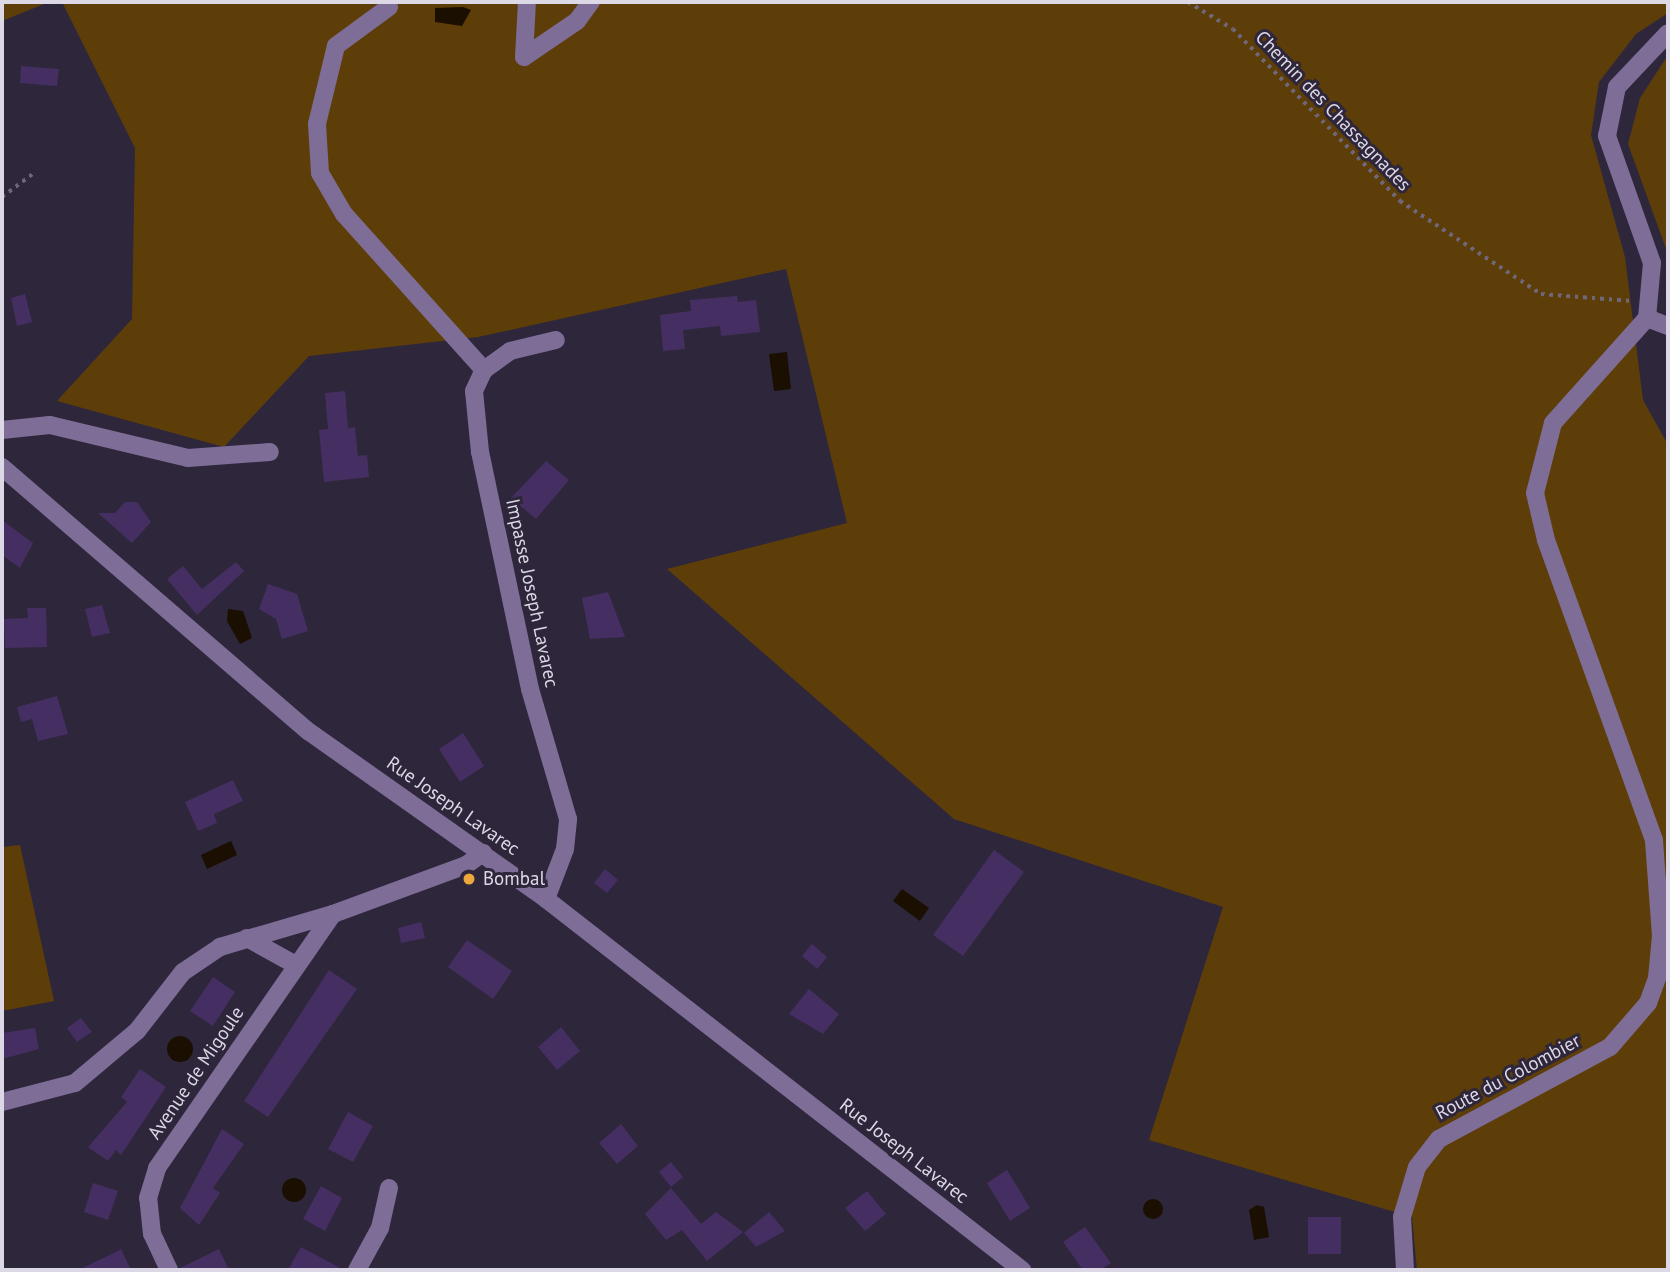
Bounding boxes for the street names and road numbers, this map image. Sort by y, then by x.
street label: Chemin des Chassagnades [1251,26,1415,196]
street label: Impasse Joseph Lavarec [501,497,563,689]
street label: Rue Joseph Lavarec [382,752,524,860]
street label: Avenue de Migoule [143,1002,249,1144]
street label: Route du Colombier [1432,1029,1584,1125]
street label: Rue Joseph Lavarec [835,1094,973,1208]

